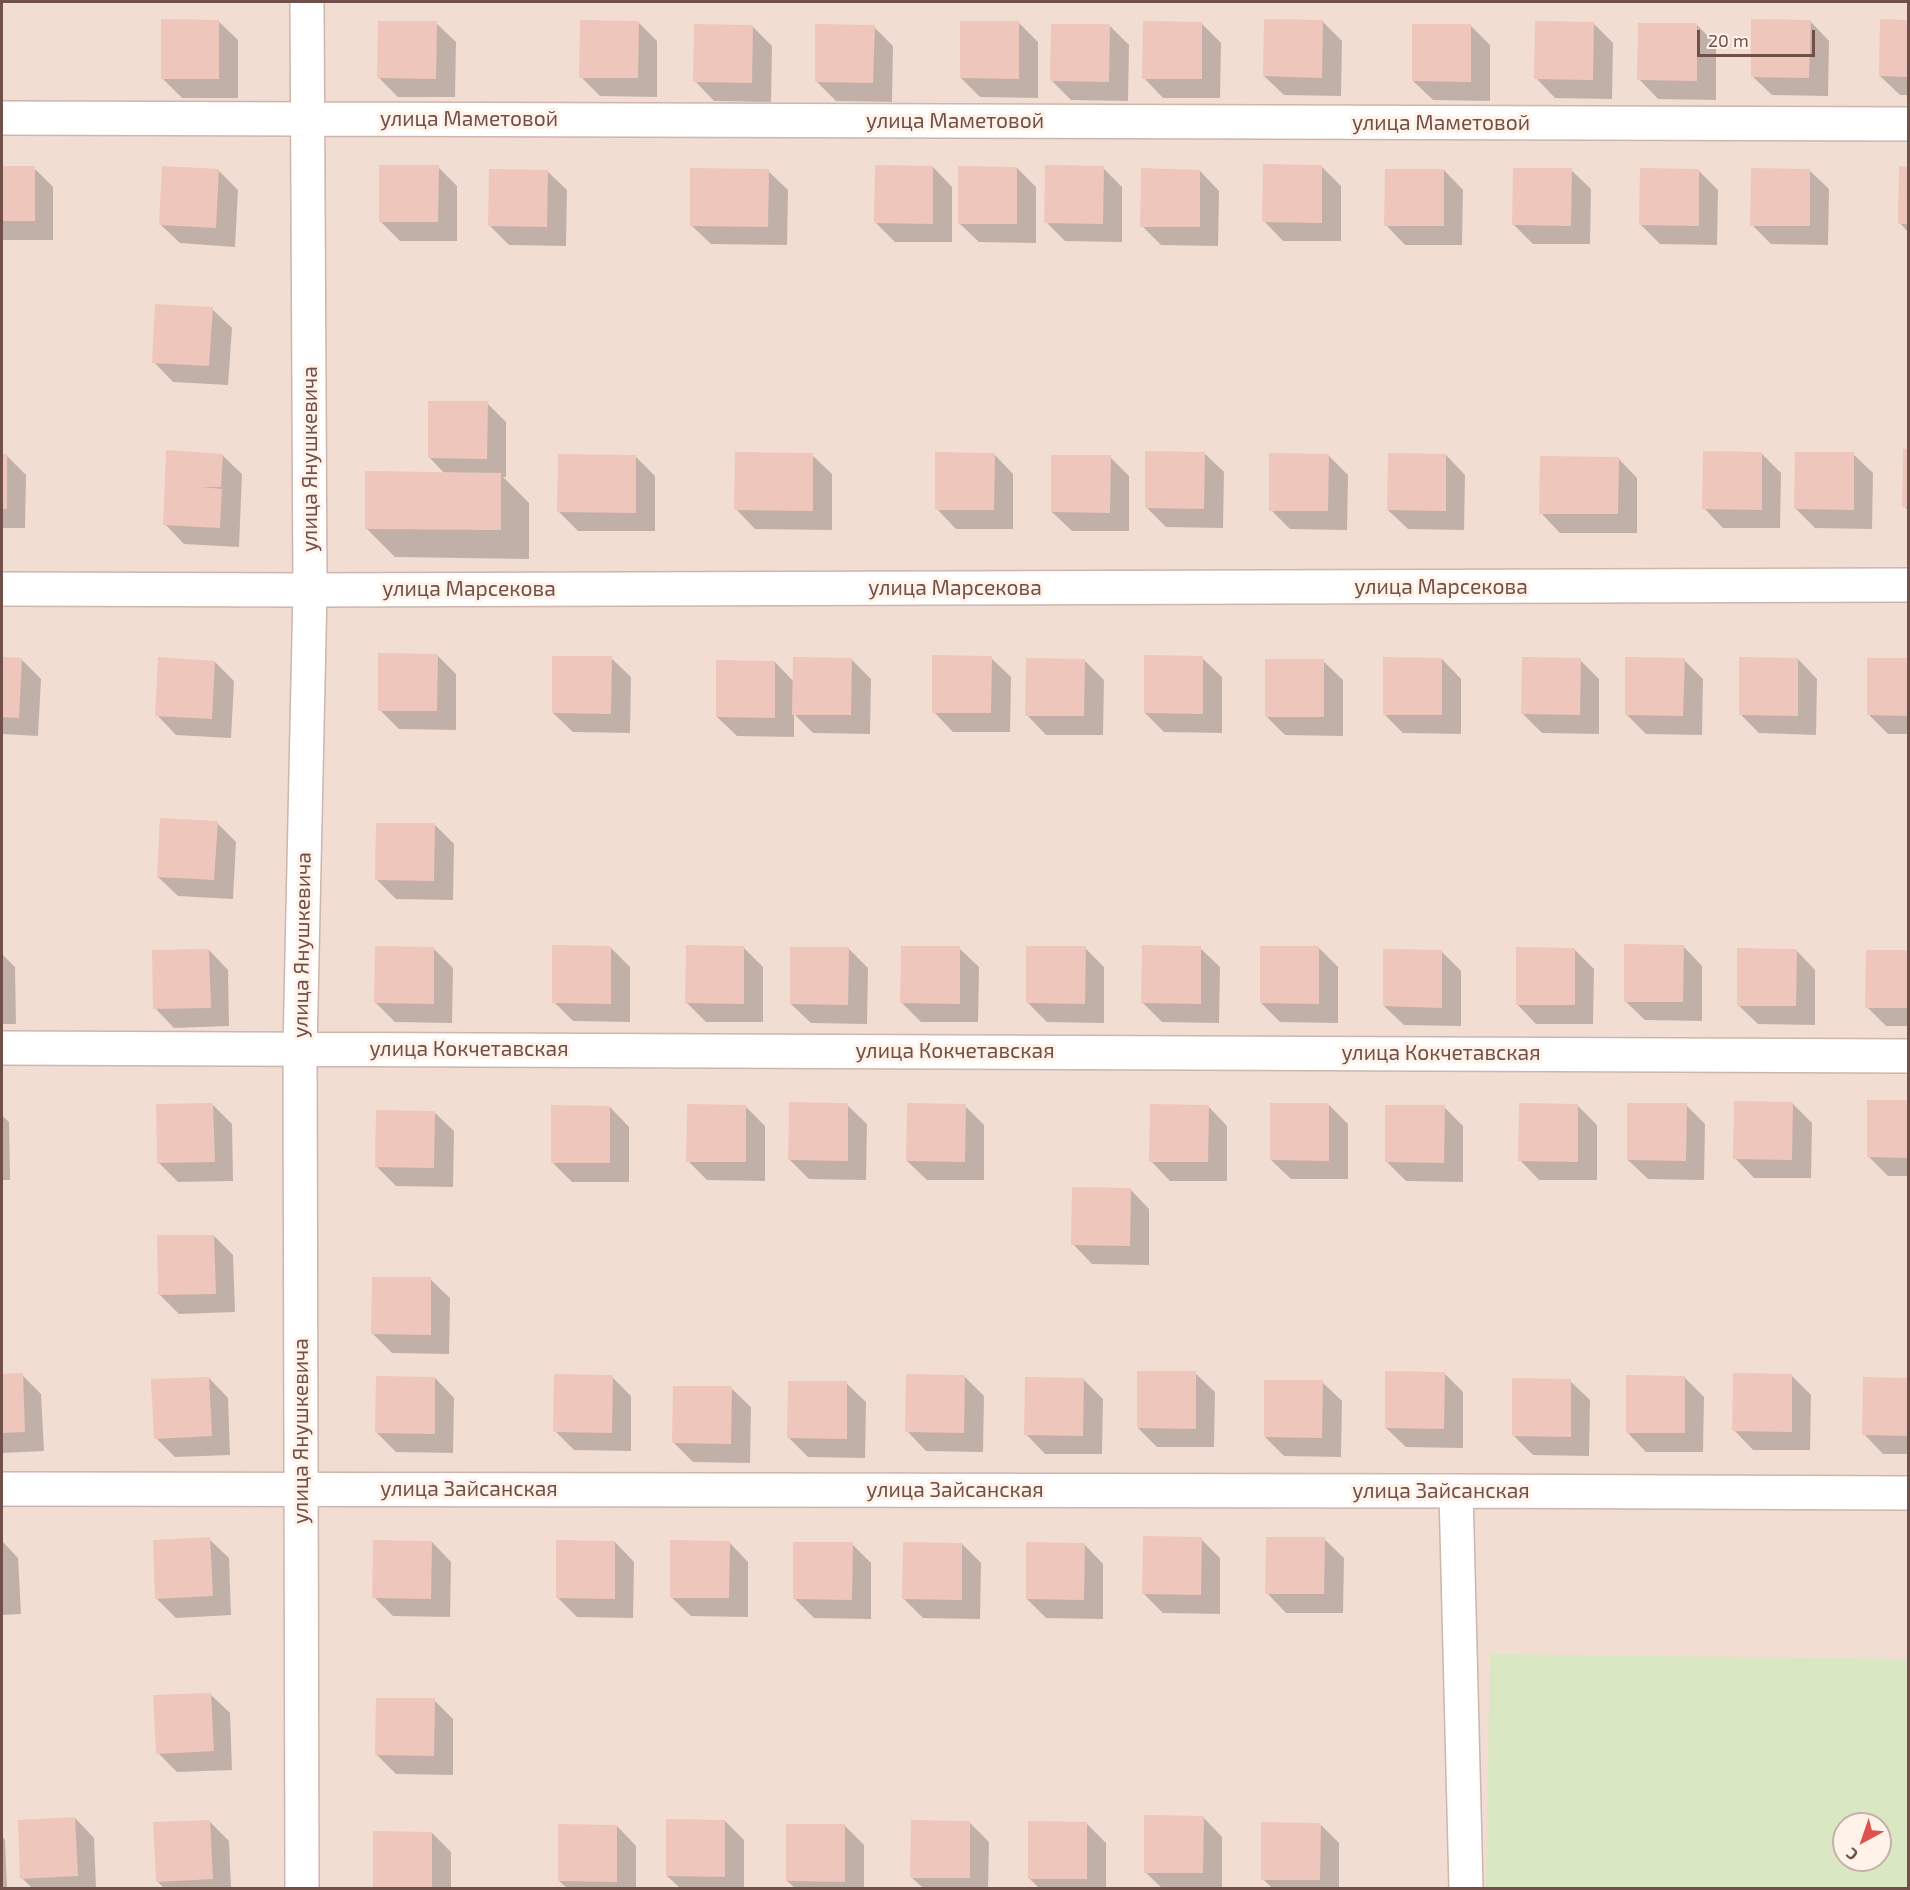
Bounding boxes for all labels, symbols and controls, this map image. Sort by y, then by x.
scale bar [1700,18,1818,56]
text: 20 m [1708,29,1749,51]
street label: улица Маметовой [380,106,558,132]
street label: улица Маметовой [866,108,1044,134]
street label: улица Маметовой [1352,110,1530,136]
street label: улица Янушкевича [297,366,323,552]
street label: улица Марсекова [1354,574,1528,600]
street label: улица Марсекова [868,575,1042,601]
street label: улица Марсекова [382,576,556,602]
street label: улица Янушкевича [288,852,316,1038]
street label: улица Кокчетавская [369,1036,569,1062]
street label: улица Кокчетавская [855,1038,1055,1064]
street label: улица Кокчетавская [1341,1040,1541,1066]
street label: улица Янушкевича [288,1338,314,1524]
street label: улица Зайсанская [380,1476,558,1502]
street label: улица Зайсанская [866,1477,1044,1503]
street label: улица Зайсанская [1352,1478,1530,1504]
north arrow [1832,1812,1892,1872]
text: С [1842,1844,1861,1865]

